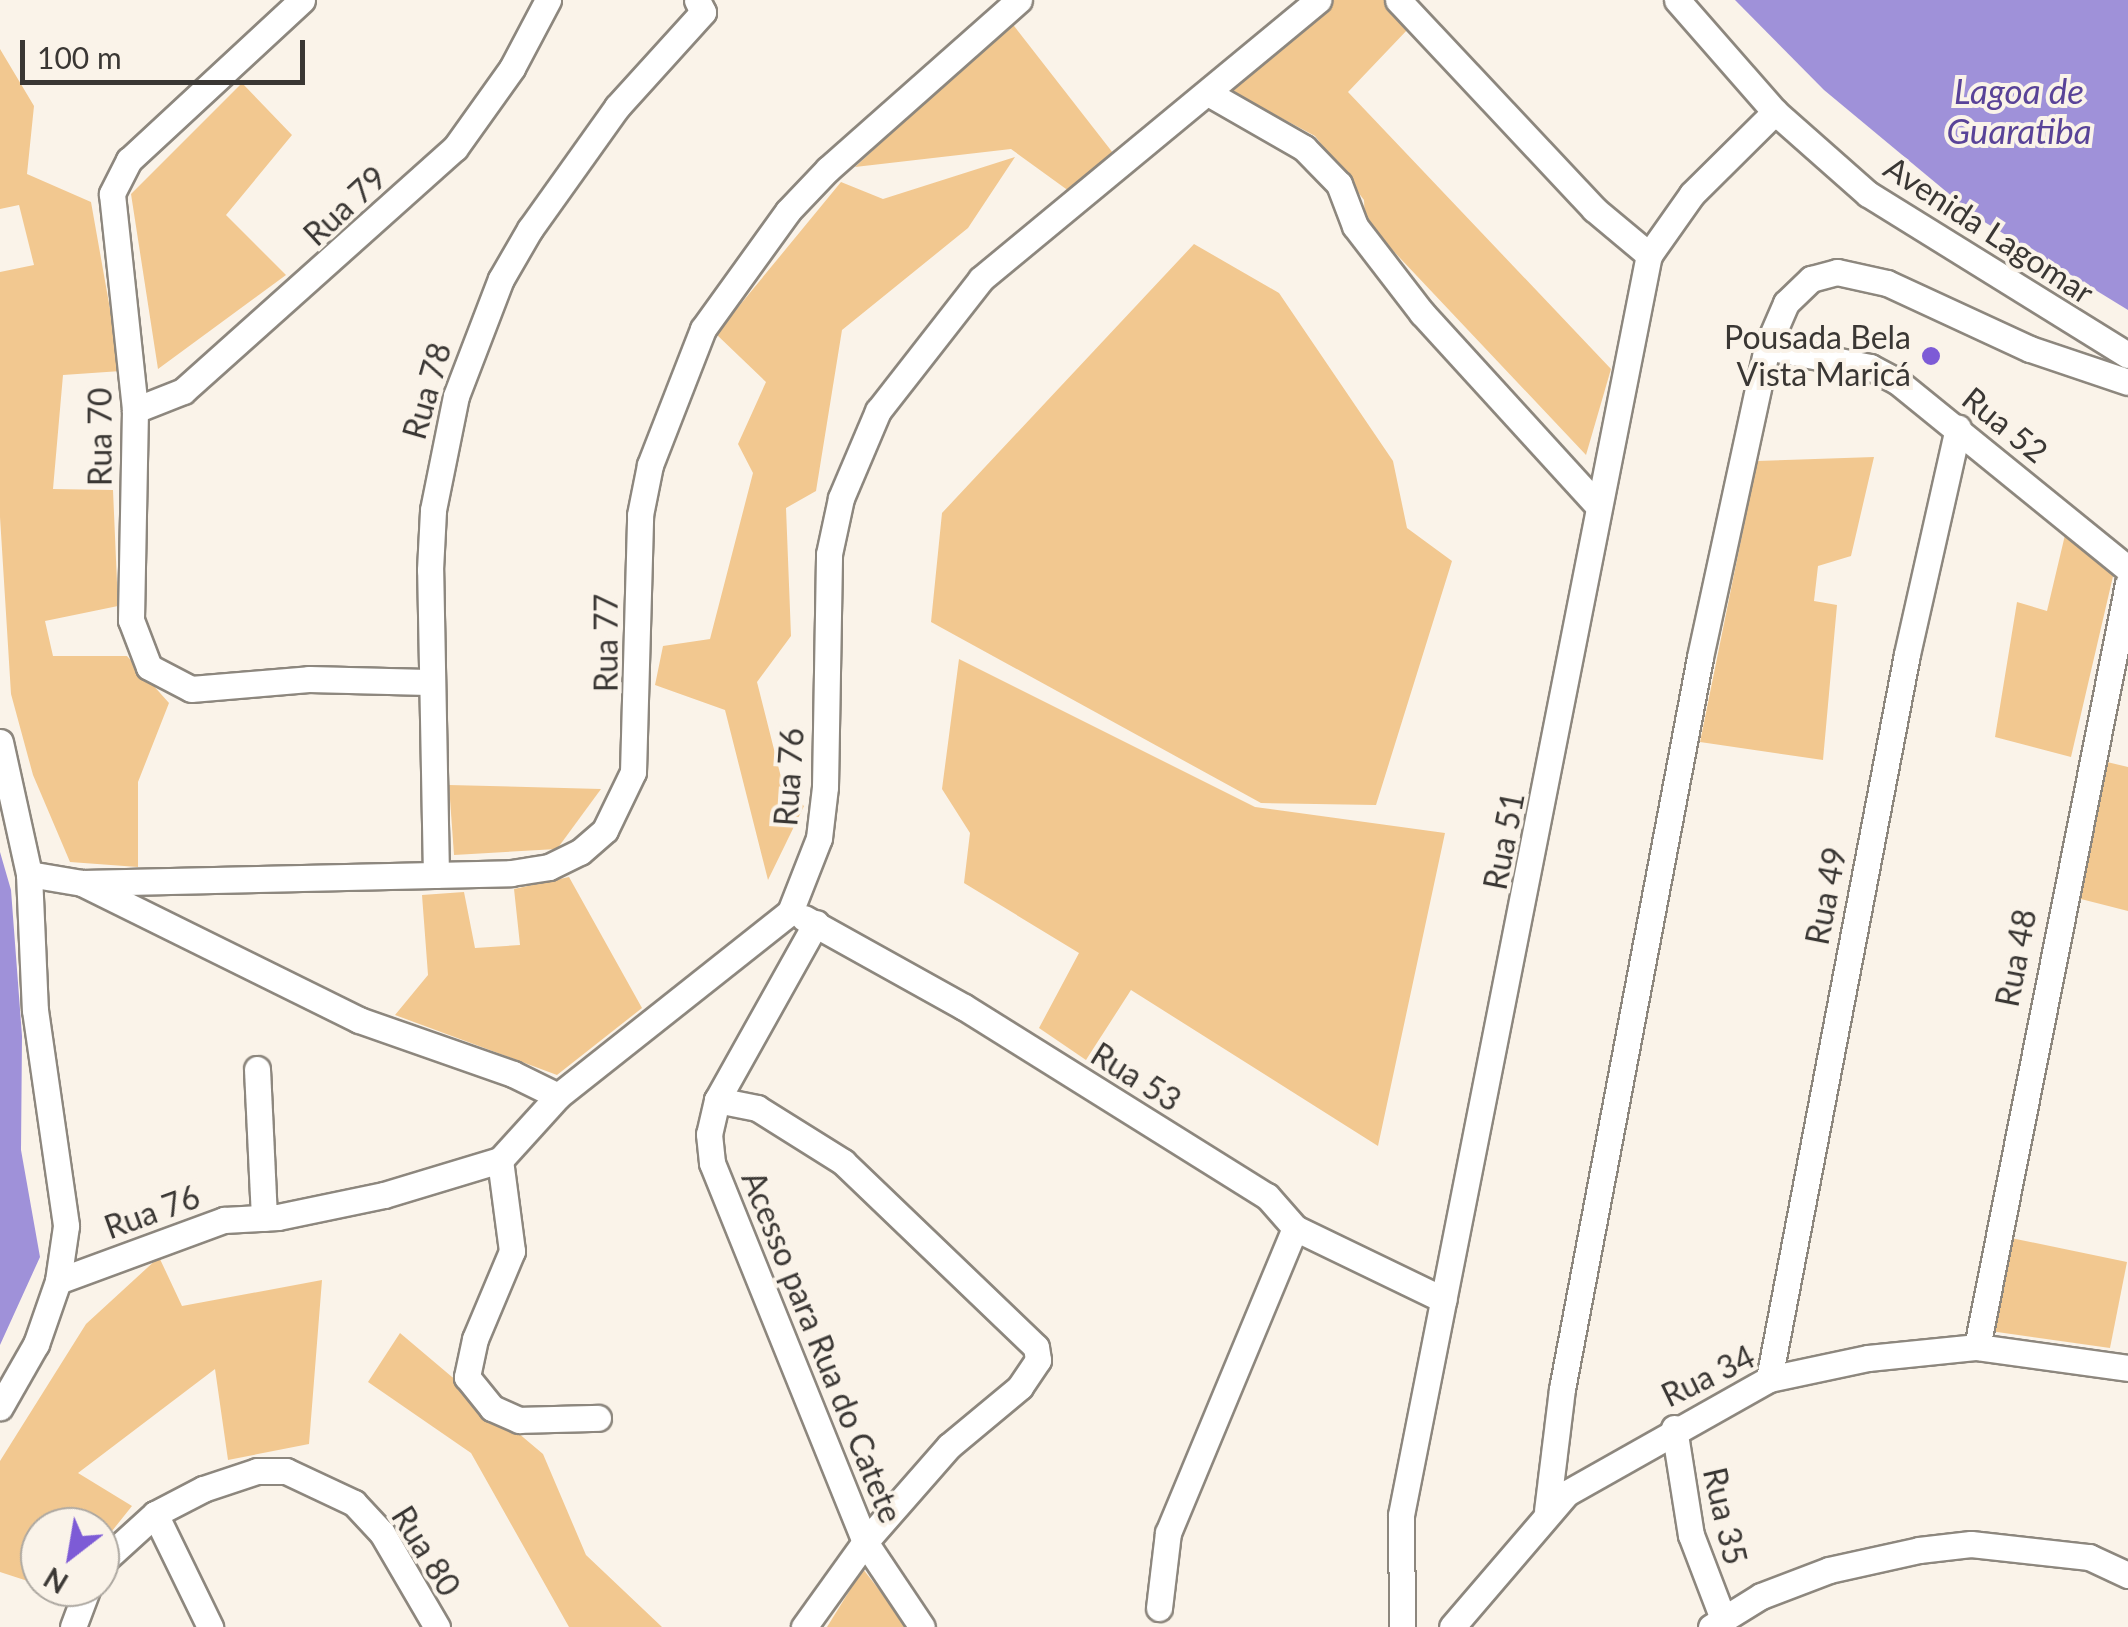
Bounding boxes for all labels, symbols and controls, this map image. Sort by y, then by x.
scale bar [25,20,310,82]
text: 100 m [37,39,122,75]
water label: Lagoa de Guaratiba [1946,69,2092,151]
street label: Avenida Lagomar [1877,148,2101,312]
street label: Rua 79 [296,158,394,254]
place label: Pousada Bela Vista Maricá [1724,319,1911,394]
street label: Rua 78 [395,338,459,444]
marker: Pousada Bela Vista Maricá [1920,345,1942,367]
street label: Rua 52 [1955,379,2055,471]
street label: Rua 70 [81,388,119,486]
street label: Rua 77 [587,594,625,692]
street label: Rua 76 [766,727,812,827]
street label: Rua 51 [1476,789,1532,893]
street label: Rua 49 [1798,844,1854,948]
street label: Rua 48 [1988,906,2044,1010]
street label: Rua 53 [1084,1035,1188,1119]
street label: Acesso para Rua do Catete [734,1166,910,1528]
street label: Rua 76 [99,1177,205,1247]
street label: Rua 34 [1655,1337,1761,1415]
street label: Rua 35 [1695,1464,1755,1568]
street label: Rua 80 [384,1499,468,1603]
north arrow [20,1507,120,1607]
text: N [38,1561,74,1601]

